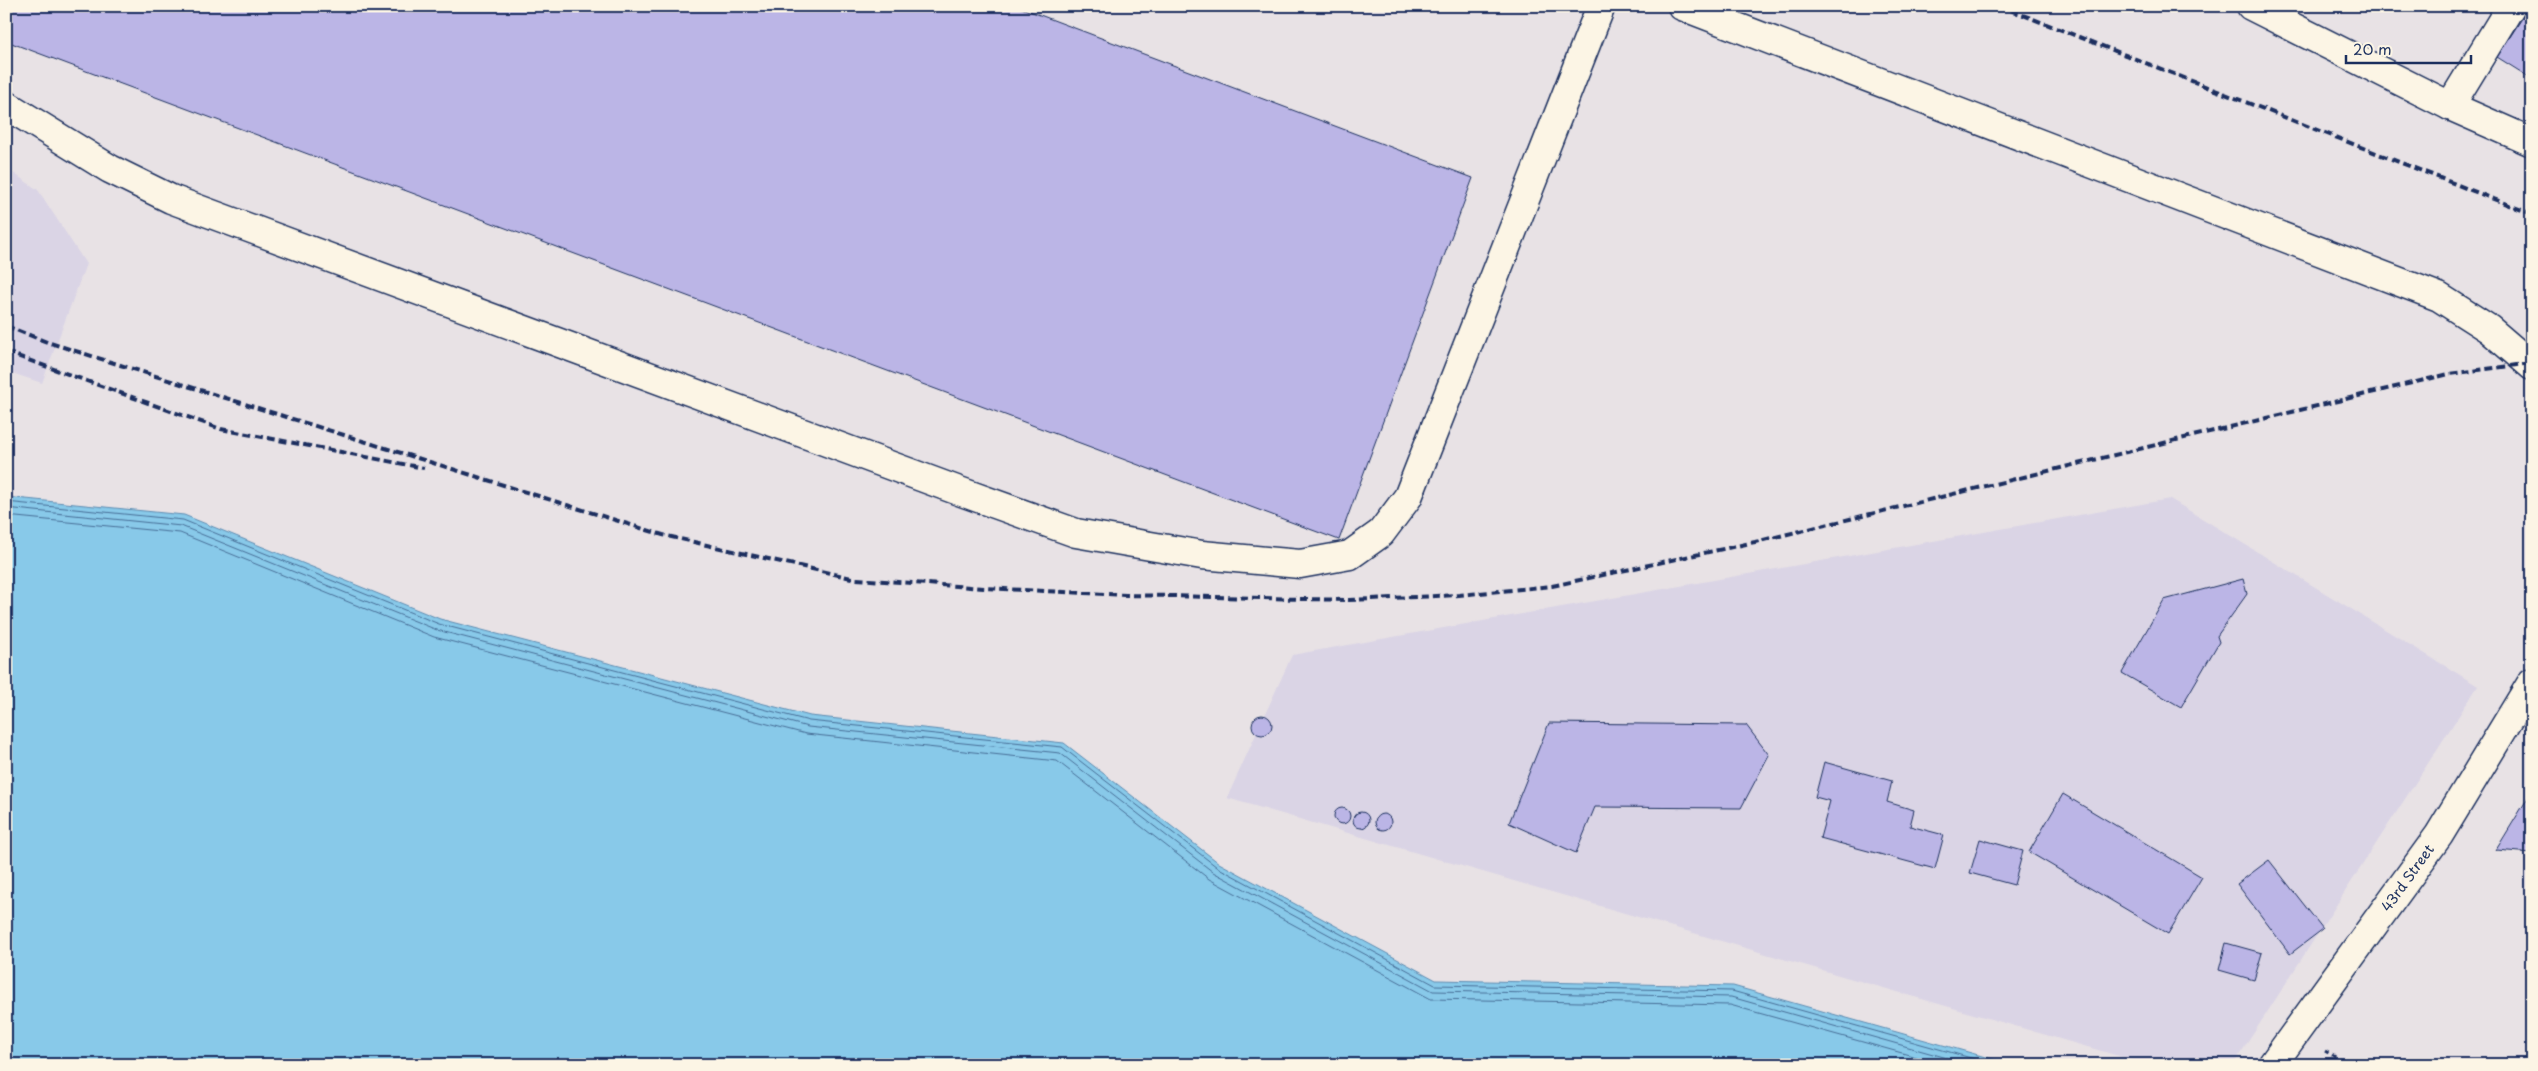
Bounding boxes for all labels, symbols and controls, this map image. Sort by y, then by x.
scale bar [2346,32,2470,64]
text: 20 m [2353,37,2392,60]
street label: 43rd Street [2376,840,2439,916]

